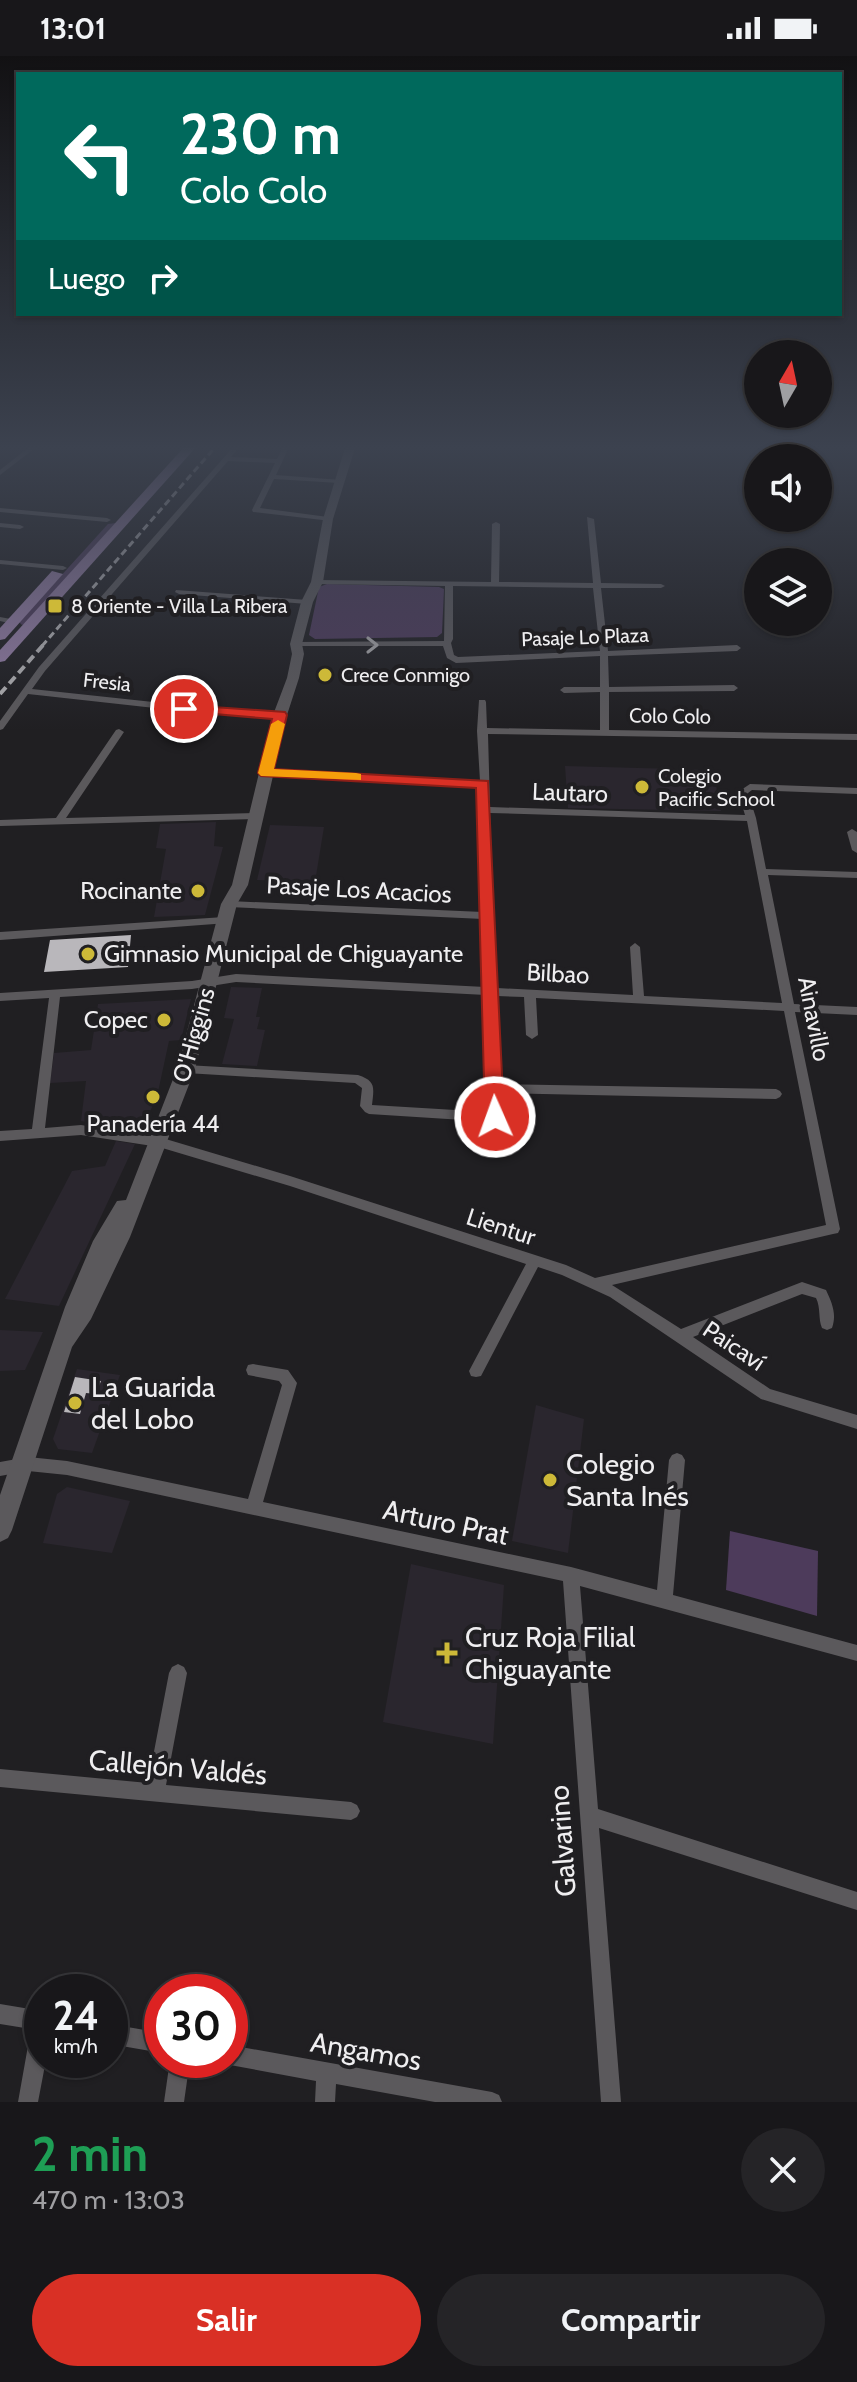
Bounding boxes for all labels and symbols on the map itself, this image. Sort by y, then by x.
north arrow [744,340,832,428]
place label: 8 Oriente - Villa La Ribera [71,594,288,618]
marker: 8 Oriente - Villa La Ribera [46,597,64,615]
street label: Pasaje Lo Plaza [521,623,650,651]
one-way arrow [366,636,379,654]
place label: Crece Conmigo [341,663,470,687]
marker: Crece Conmigo [316,666,334,684]
street label: Fresia [82,668,133,696]
pin [150,675,218,743]
street label: Colo Colo [629,703,711,729]
place label: Colegio Pacific School [658,764,775,811]
street label: Lautaro [531,777,609,808]
marker: Colegio Pacific School [633,778,651,796]
street label: Pasaje Los Acacios [266,870,452,909]
place label: Rocinante [80,876,182,905]
marker: Rocinante [189,882,207,900]
place label: Gimnasio Municipal de Chiguayante [104,939,463,968]
marker: Gimnasio Municipal de Chiguayante [79,945,97,963]
street label: Bilbao [526,957,590,990]
street label: Ainavillo [792,974,837,1064]
street label: O'Higgins [166,984,221,1086]
place label: Copec [84,1005,148,1034]
marker: Copec [155,1011,173,1029]
position arrow [453,1075,537,1159]
marker: Panadería 44 [144,1088,162,1106]
place label: Panadería 44 [87,1109,220,1138]
street label: Lientur [463,1202,540,1251]
street label: Paicaví [698,1314,771,1377]
place label: La Guarida del Lobo [91,1370,216,1436]
marker: La Guarida del Lobo [66,1394,84,1412]
place label: Colegio Santa Inés [566,1447,689,1513]
marker: Colegio Santa Inés [541,1471,559,1489]
street label: Arturo Prat [380,1492,512,1552]
place label: Cruz Roja Filial Chiguayante [465,1620,636,1686]
marker: Cruz Roja Filial Chiguayante [436,1642,458,1664]
street label: Callejón Valdés [87,1742,269,1792]
street label: Galvarino [541,1784,583,1898]
speed limit sign: 30 [144,1974,248,2078]
street label: Angamos [308,2025,424,2077]

